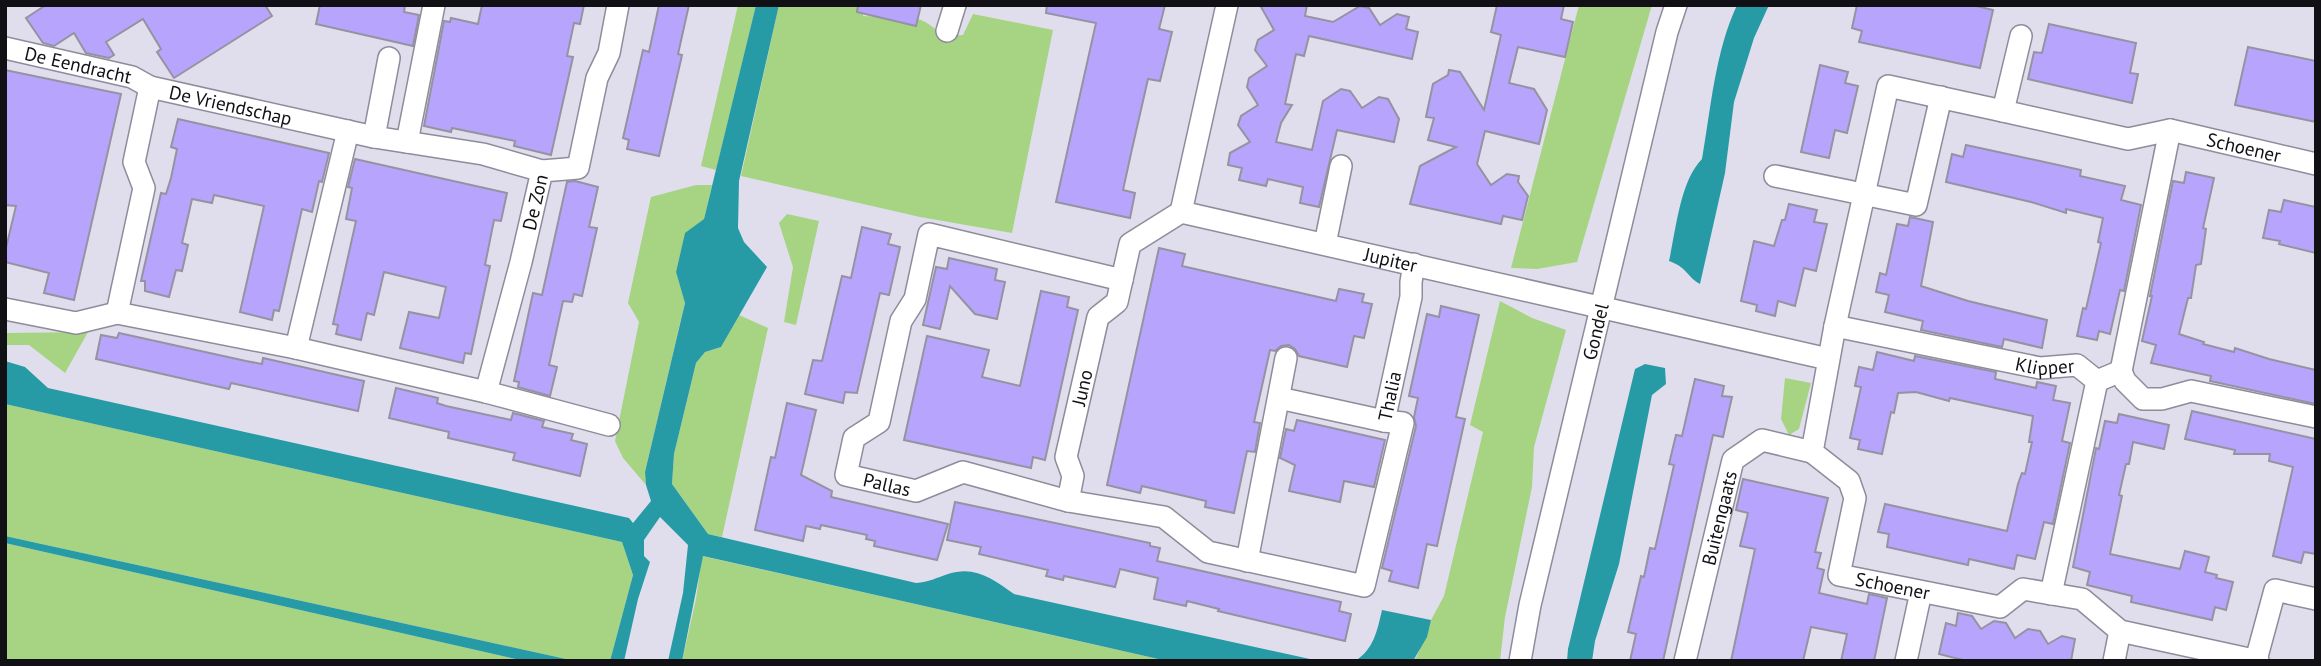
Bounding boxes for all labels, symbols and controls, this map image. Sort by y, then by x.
street label: De Eendracht [22,41,134,89]
street label: De Vriendschap [167,80,294,130]
street label: Schoener [2204,127,2284,168]
street label: De Zon [517,172,553,233]
street label: Jupiter [1361,242,1420,277]
street label: Gondel [1577,300,1614,362]
street label: Klipper [2013,351,2076,380]
street label: Juno [1066,367,1098,409]
street label: Thalia [1372,369,1407,423]
street label: Pallas [861,467,913,501]
street label: Buitengaats [1696,468,1742,568]
street label: Schoener [1853,567,1933,605]

